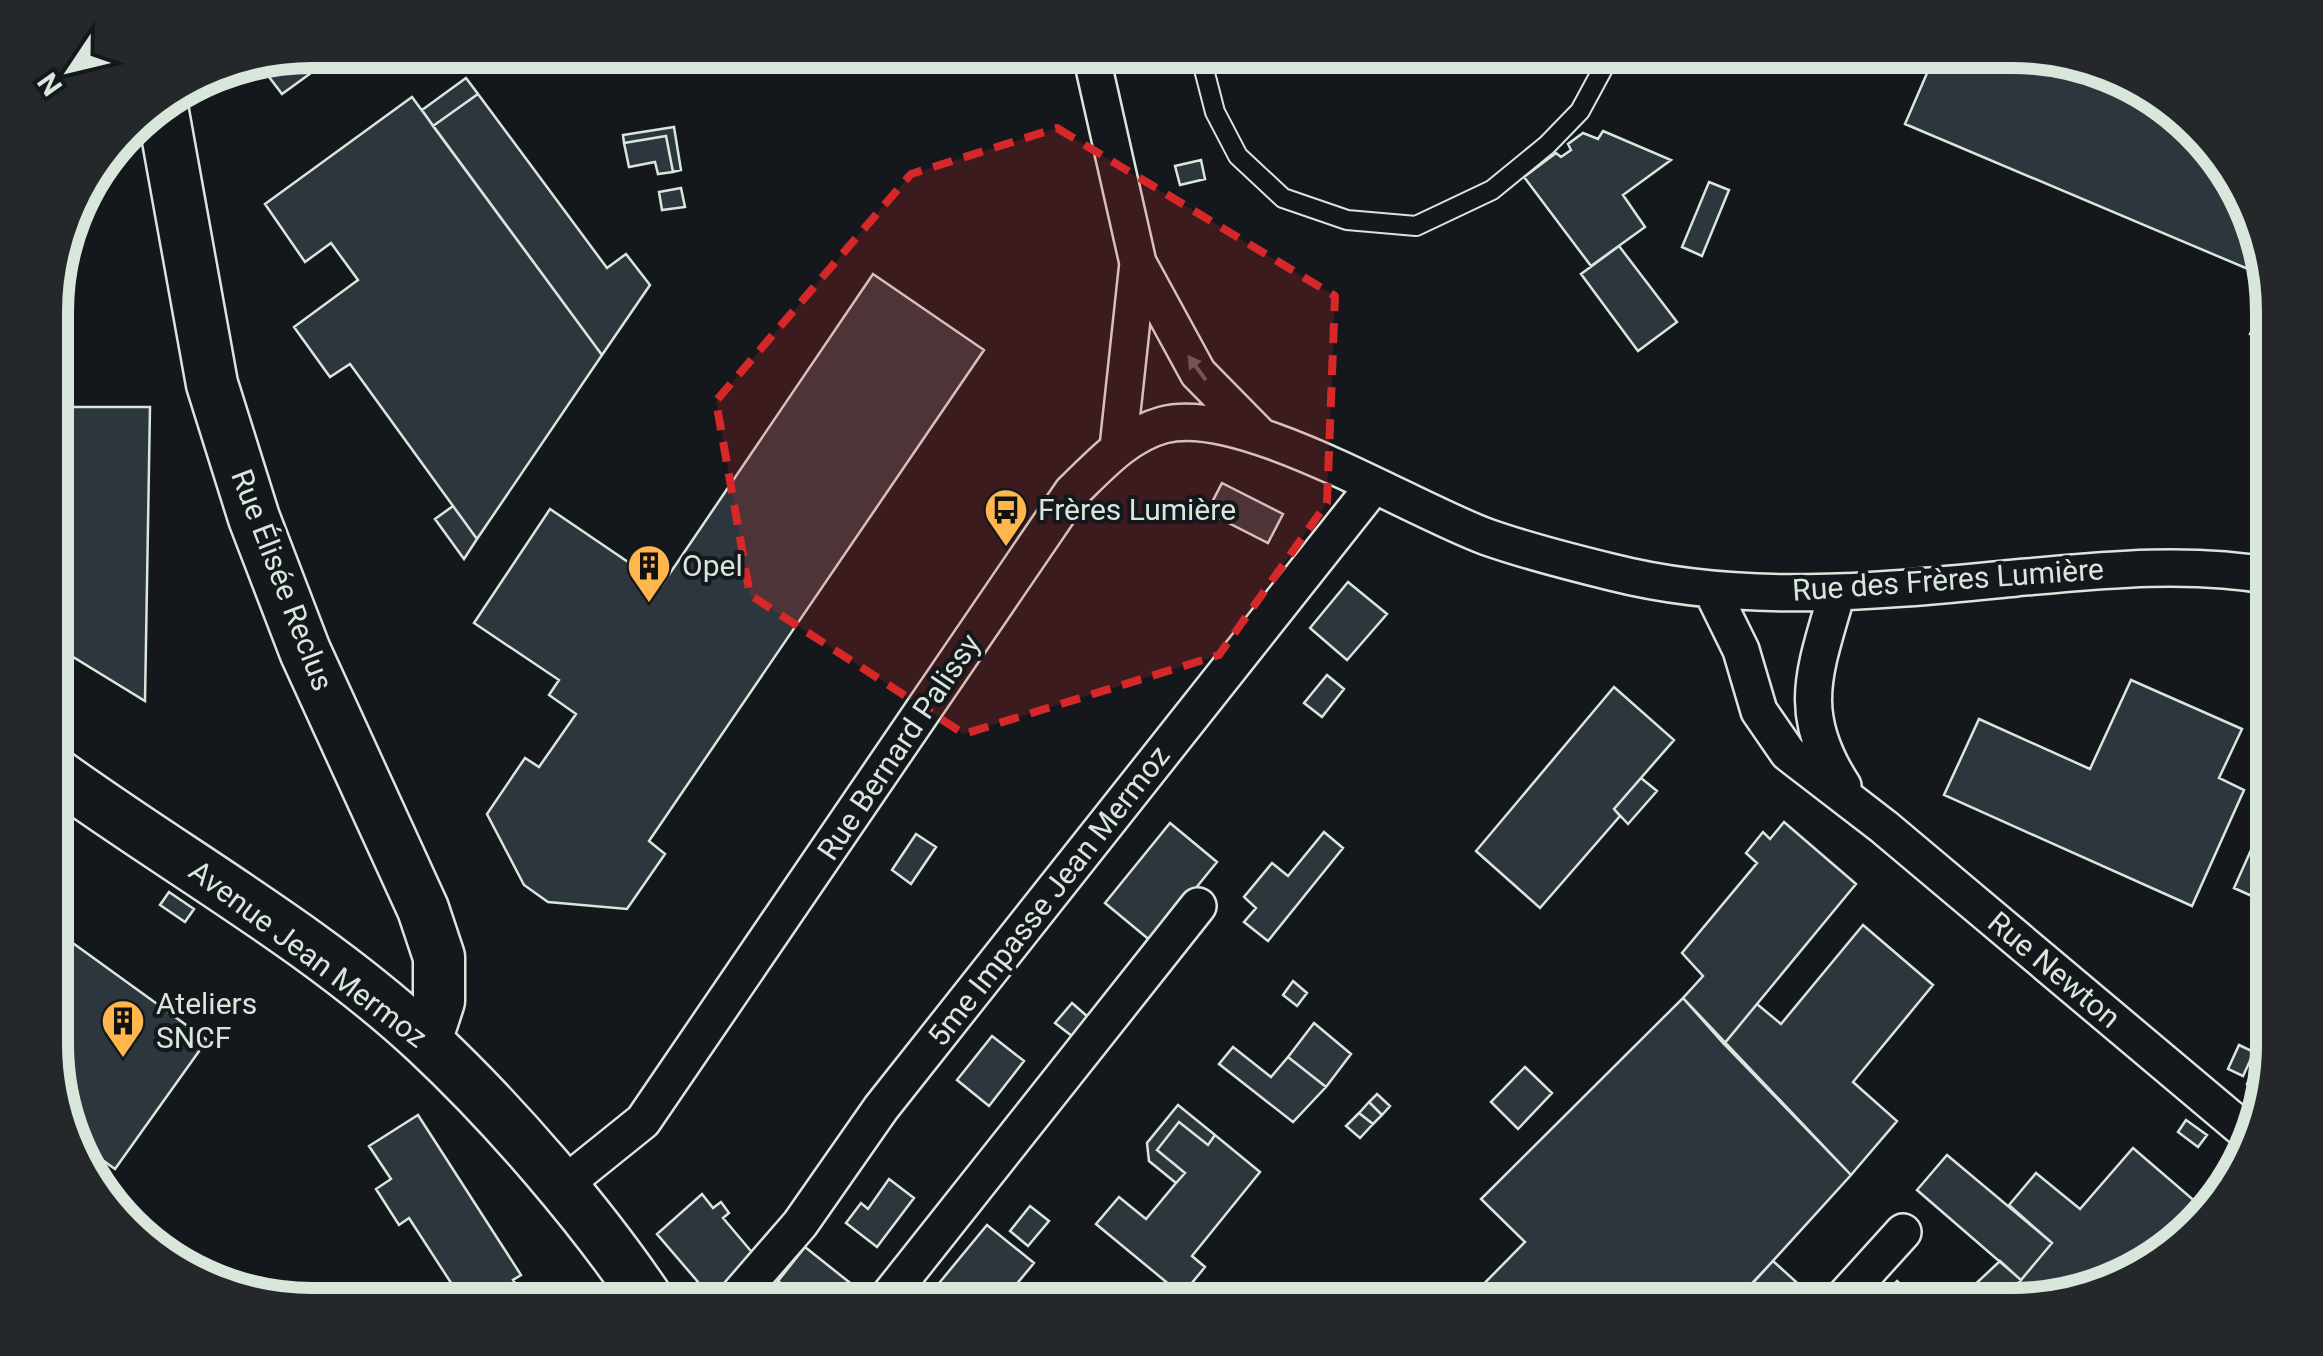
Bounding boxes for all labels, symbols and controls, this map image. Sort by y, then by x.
north arrow [20,20,120,120]
text: N [31,66,69,102]
one-way arrow [1188,355,1207,381]
street label: Rue Élisée Reclus [224,464,341,695]
bus stop icon: Frères Lumière [983,487,1029,548]
place label: Frères Lumière [1038,492,1236,527]
building icon: Opel [626,543,672,604]
place label: Opel [682,548,743,583]
street label: Rue des Frères Lumière [1791,551,2105,608]
street label: Rue Bernard Palissy [810,627,987,866]
street label: 5me Impasse Jean Mermoz [920,739,1177,1053]
street label: Avenue Jean Mermoz [182,853,434,1054]
street label: Rue Newton [1981,904,2127,1035]
place label: Ateliers SNCF [156,986,257,1055]
building icon: Ateliers SNCF [100,998,146,1059]

